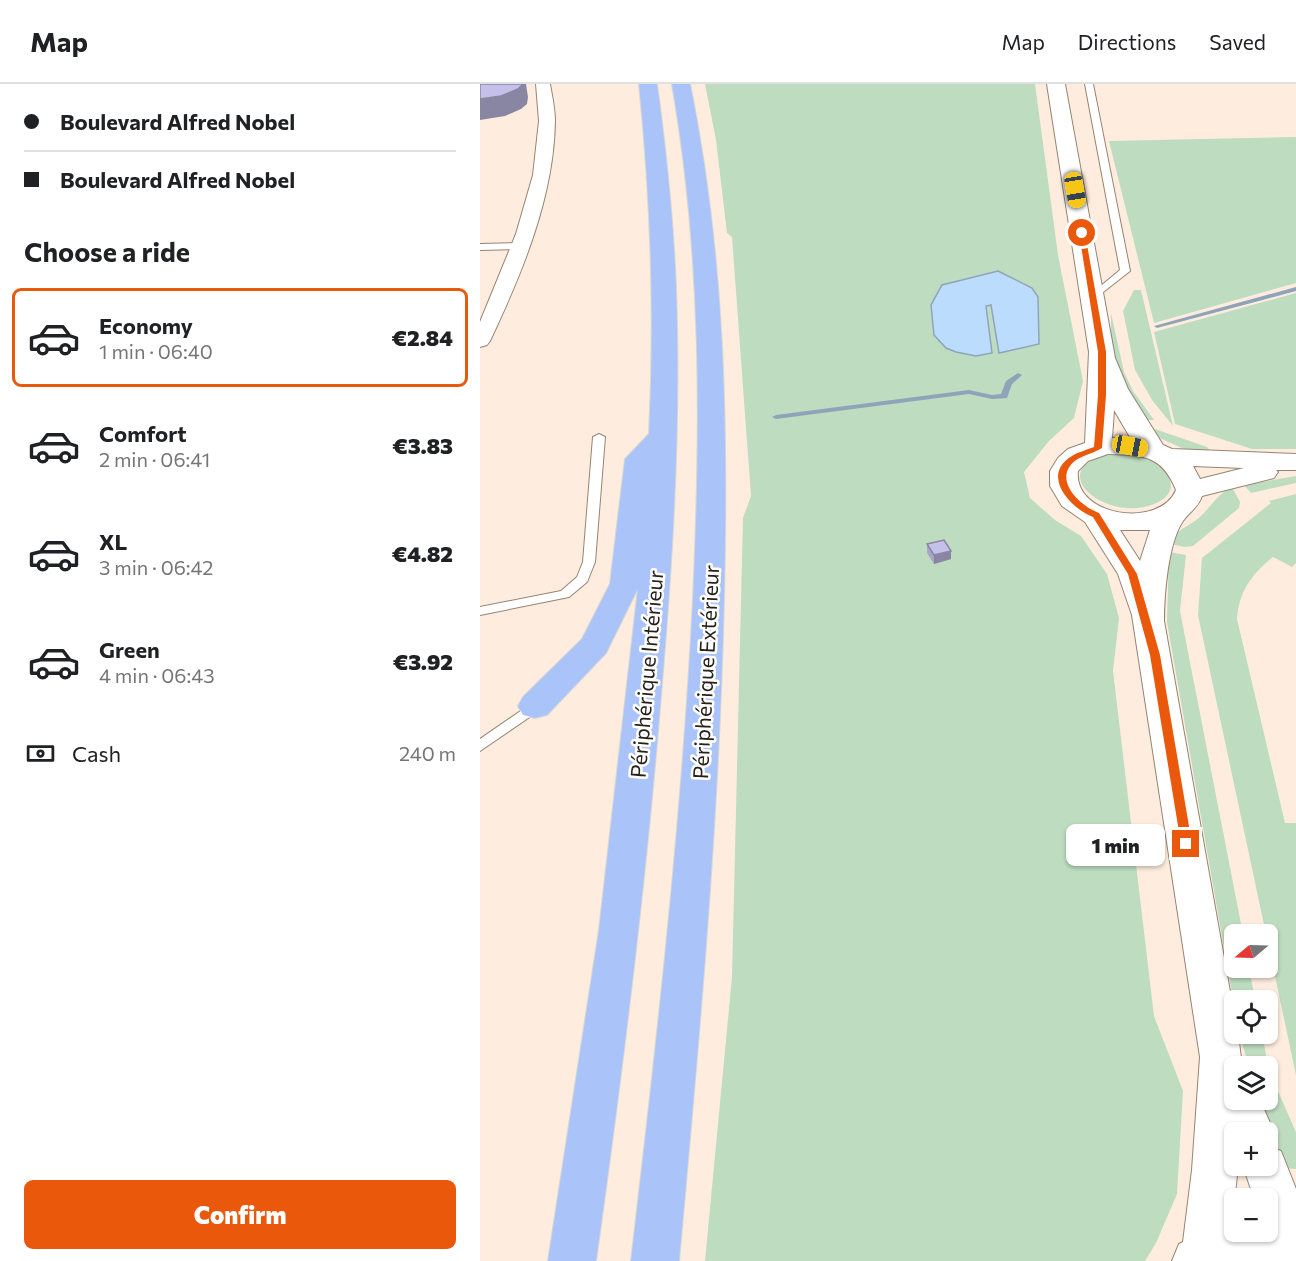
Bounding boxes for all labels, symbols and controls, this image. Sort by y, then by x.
text: Map [30,24,88,58]
text: Map [1002,29,1045,54]
text: Directions [1078,29,1176,54]
text: Saved [1209,29,1266,54]
text: Boulevard Alfred Nobel [60,108,295,135]
text: Boulevard Alfred Nobel [60,166,295,193]
car [1063,171,1087,209]
route start [1068,219,1095,246]
text: Choose a ride [24,235,190,268]
icon: car [27,311,81,365]
text: Economy [99,312,193,339]
text: €2.84 [391,324,453,351]
text: 1 min · 06:40 [99,339,213,363]
icon: car [27,419,81,473]
text: Comfort [99,420,187,447]
text: €3.83 [392,432,453,459]
car [1111,434,1149,458]
text: 2 min · 06:41 [99,447,210,471]
icon: car [27,527,81,581]
text: XL [99,528,127,555]
text: €4.82 [392,540,453,567]
text: 3 min · 06:42 [99,555,213,579]
street label: Périphérique Extérieur [687,564,723,780]
street label: Périphérique Intérieur [624,569,668,779]
icon: car [27,635,81,689]
text: Green [99,636,160,663]
text: €3.92 [393,648,453,675]
text: 4 min · 06:43 [99,663,215,687]
icon: cash [24,737,57,770]
text: Cash [72,740,121,767]
text: 240 m [399,741,456,765]
callout: 1 min [1066,823,1165,865]
route end [1172,830,1199,857]
text: 1 min [1091,833,1140,857]
north arrow [1224,924,1278,978]
map controls [1224,924,1278,1242]
button: locate [1224,990,1278,1044]
button: layers [1224,1056,1278,1110]
button: + [1224,1122,1278,1176]
button: Confirm [24,1180,456,1249]
button: − [1224,1188,1278,1242]

